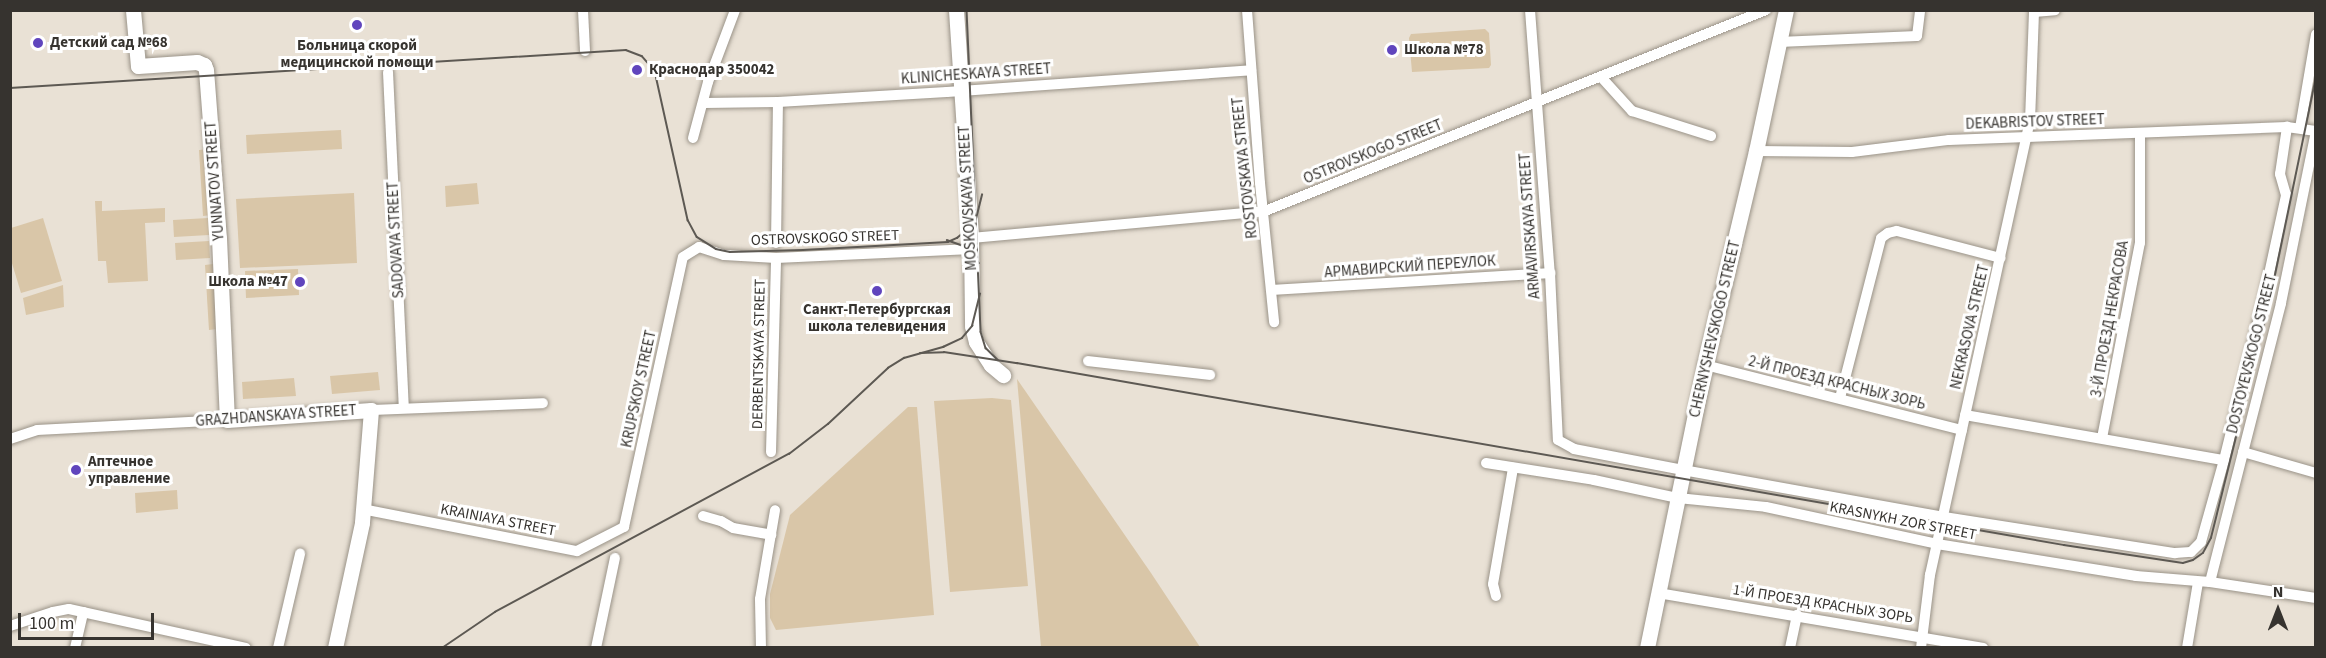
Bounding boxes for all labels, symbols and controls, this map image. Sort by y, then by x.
marker: Больница скорой медицинской помощи [348,16,366,34]
place label: Детский сад №68 [50,34,168,52]
marker: Детский сад №68 [31,36,45,50]
place label: Больница скорой медицинской помощи [281,36,433,71]
place label: Школа №78 [1404,41,1484,59]
marker: Школа №78 [1385,43,1399,57]
street label: KLINICHESKAYA STREET [900,60,1052,88]
place label: Краснодар 350042 [649,61,775,79]
marker: Краснодар 350042 [630,63,644,77]
street label: ROSTOVSKAYA STREET [1229,96,1261,240]
street label: DEKABRISTOV STREET [1965,111,2105,133]
street label: OSTROVSKOGO STREET [1301,116,1445,188]
street label: YUNNATOV STREET [202,121,228,241]
street label: MOSKOVSKAYA STREET [955,125,981,271]
street label: ARMAVIRSKAYA STREET [1516,152,1544,300]
street label: SADOVAYA STREET [384,181,408,299]
street label: OSTROVSKOGO STREET [751,226,899,250]
street label: CHERNYSHEVSKOGO STREET [1686,239,1744,419]
street label: 3-Й ПРОЕЗД НЕКРАСОВА [2087,239,2133,399]
street label: АРМАВИРСКИЙ ПЕРЕУЛОК [1324,252,1496,282]
street label: NEKRASOVA STREET [1947,263,1993,391]
street label: DOSTOYEVSKOGO STREET [2223,272,2281,436]
place label: Школа №47 [208,273,288,291]
marker: Школа №47 [293,275,307,289]
street label: DERBENTSKAYA STREET [749,279,769,429]
marker: Санкт-Петербургская школа телевидения [870,284,884,298]
place label: Санкт-Петербургская школа телевидения [803,300,951,335]
street label: KRUPSKOY STREET [618,329,660,449]
street label: 2-Й ПРОЕЗД КРАСНЫХ ЗОРЬ [1746,352,1928,414]
street label: GRAZHDANSKAYA STREET [195,401,357,431]
place label: Аптечное управление [88,452,170,487]
marker: Аптечное управление [69,463,83,477]
street label: KRASNYKH ZOR STREET [1828,498,1978,544]
street label: KRAINIAYA STREET [439,500,557,540]
north arrow [2248,580,2308,640]
street label: 1-Й ПРОЕЗД КРАСНЫХ ЗОРЬ [1732,581,1914,627]
text: N [2273,581,2283,603]
scale bar [21,601,158,639]
text: 100 m [29,611,74,636]

